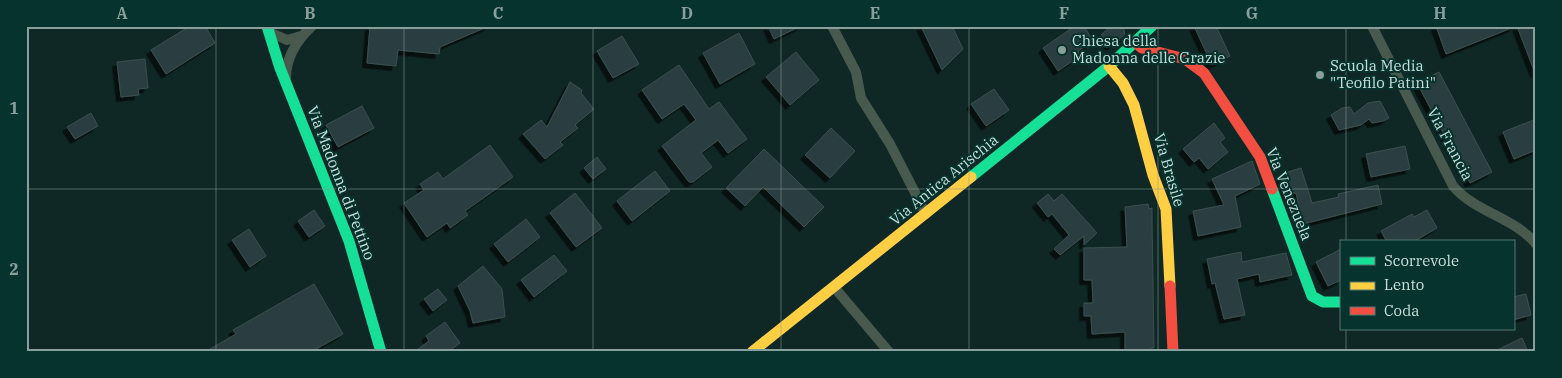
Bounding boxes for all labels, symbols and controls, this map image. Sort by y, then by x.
text: A [116,3,128,23]
text: B [304,3,316,23]
text: C [493,3,503,23]
text: D [681,3,693,23]
text: E [870,3,880,23]
text: F [1059,3,1069,23]
text: G [1246,3,1258,23]
text: H [1434,3,1447,23]
place label: Chiesa della Madonna delle Grazie [1072,31,1225,67]
marker: Chiesa della Madonna delle Grazie [1056,44,1068,56]
place label: Scuola Media "Teofilo Patini" [1330,56,1436,92]
marker: Scuola Media "Teofilo Patini" [1314,69,1326,81]
text: 1 [9,98,19,118]
street label: Via Madonna di Pettino [303,103,380,263]
street label: Via Francia [1423,104,1478,184]
street label: Via Antica Arischia [886,130,1002,229]
street label: Via Brasile [1150,131,1189,209]
street label: Via Venezuela [1262,145,1317,243]
legend [1340,240,1514,330]
text: Scorrevole [1384,251,1459,270]
text: 2 [9,259,19,279]
text: Lento [1384,275,1424,294]
text: Coda [1384,301,1420,320]

